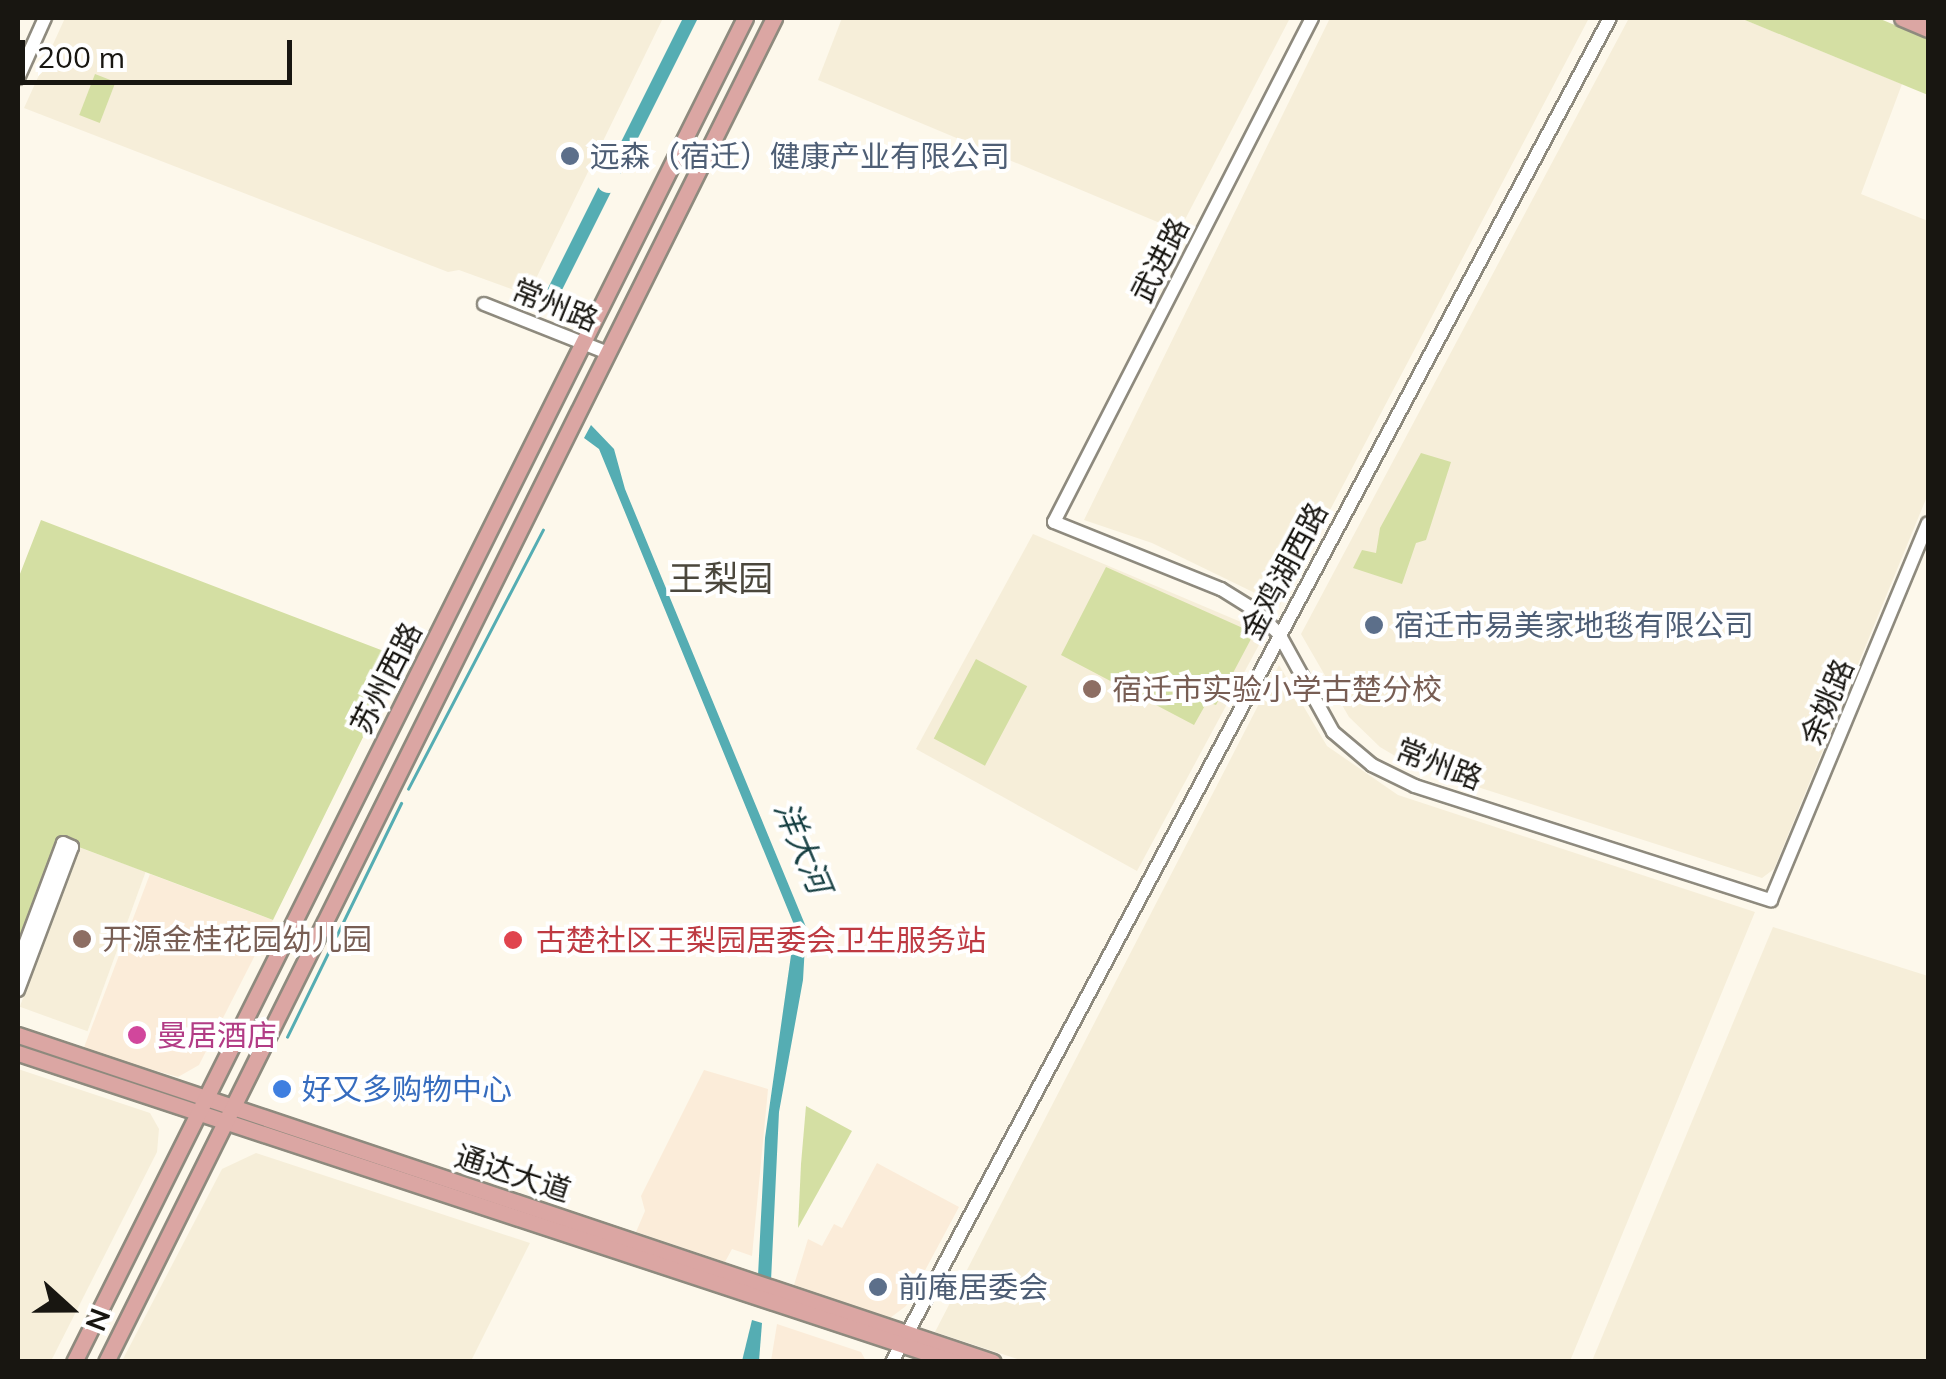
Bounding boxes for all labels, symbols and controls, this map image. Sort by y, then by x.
scale bar [25,20,298,82]
text: 200 m [37,38,125,76]
place label: 远森（宿迁）健康产业有限公司 [590,138,1010,174]
marker: 远森（宿迁）健康产业有限公司 [559,145,581,167]
street label: 武进路 [1124,212,1196,308]
street label: 常州路 [507,271,603,339]
street label: 金鸡湖西路 [1233,496,1335,646]
district label: 王梨园 [669,557,773,599]
place label: 宿迁市易美家地毯有限公司 [1394,607,1754,643]
marker: 宿迁市易美家地毯有限公司 [1363,614,1385,636]
street label: 苏州西路 [343,616,429,740]
street label: 余姚路 [1793,654,1861,750]
place label: 宿迁市实验小学古楚分校 [1112,671,1442,707]
marker: 宿迁市实验小学古楚分校 [1081,678,1103,700]
street label: 常州路 [1391,731,1487,797]
water label: 洋大河 [767,795,839,899]
place label: 开源金桂花园幼儿园 [102,921,372,957]
place label: 古楚社区王梨园居委会卫生服务站 [536,922,986,958]
marker: 古楚社区王梨园居委会卫生服务站 [500,927,526,953]
marker: 开源金桂花园幼儿园 [71,928,93,950]
place label: 曼居酒店 [157,1017,277,1053]
marker: 曼居酒店 [126,1024,148,1046]
place label: 好又多购物中心 [302,1071,512,1107]
marker: 好又多购物中心 [271,1078,293,1100]
street label: 通达大道 [450,1137,576,1209]
north arrow [20,1259,120,1359]
place label: 前庵居委会 [898,1269,1048,1305]
marker: 前庵居委会 [867,1276,889,1298]
text: N [78,1304,119,1336]

